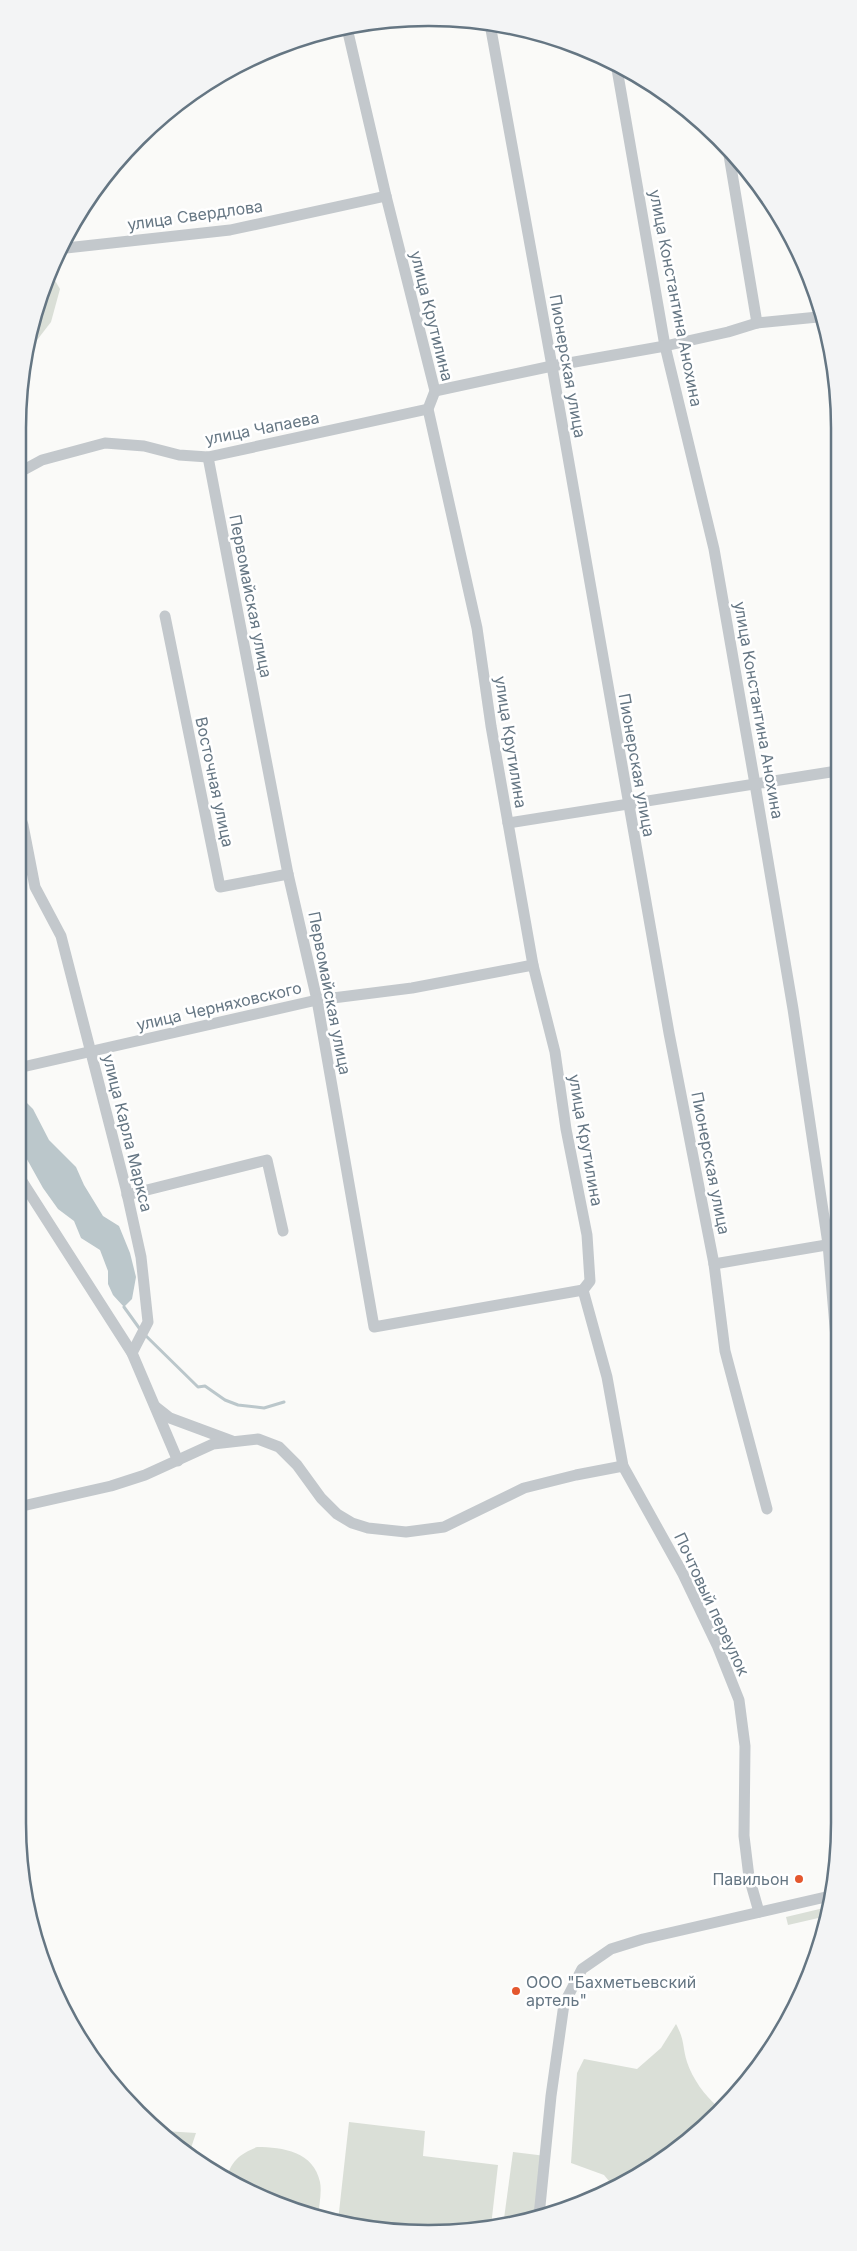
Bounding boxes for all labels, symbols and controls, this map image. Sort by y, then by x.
street label: улица Константина Анохина [645,188,707,408]
street label: улица Свердлова [126,196,264,234]
street label: улица Крутилина [406,249,458,383]
street label: Пионерская улица [546,293,590,439]
street label: улица Чапаева [203,407,321,449]
street label: Первомайская улица [225,513,277,679]
street label: улица Константина Анохина [730,600,788,820]
street label: улица Крутилина [491,674,531,810]
street label: Пионерская улица [615,692,659,838]
street label: Восточная улица [191,715,239,849]
street label: Первомайская улица [304,910,356,1076]
street label: улица Черняховского [134,977,304,1035]
street label: улица Карла Маркса [99,1052,157,1214]
street label: улица Крутилина [565,1072,607,1208]
street label: Пионерская улица [687,1090,735,1236]
street label: Почтовый переулок [670,1529,754,1679]
place label: Павильон [712,1869,789,1889]
marker: Павильон [793,1873,805,1885]
place label: ООО "Бахметьевский артель" [526,1972,696,2010]
marker: ООО "Бахметьевский артель" [510,1985,522,1997]

